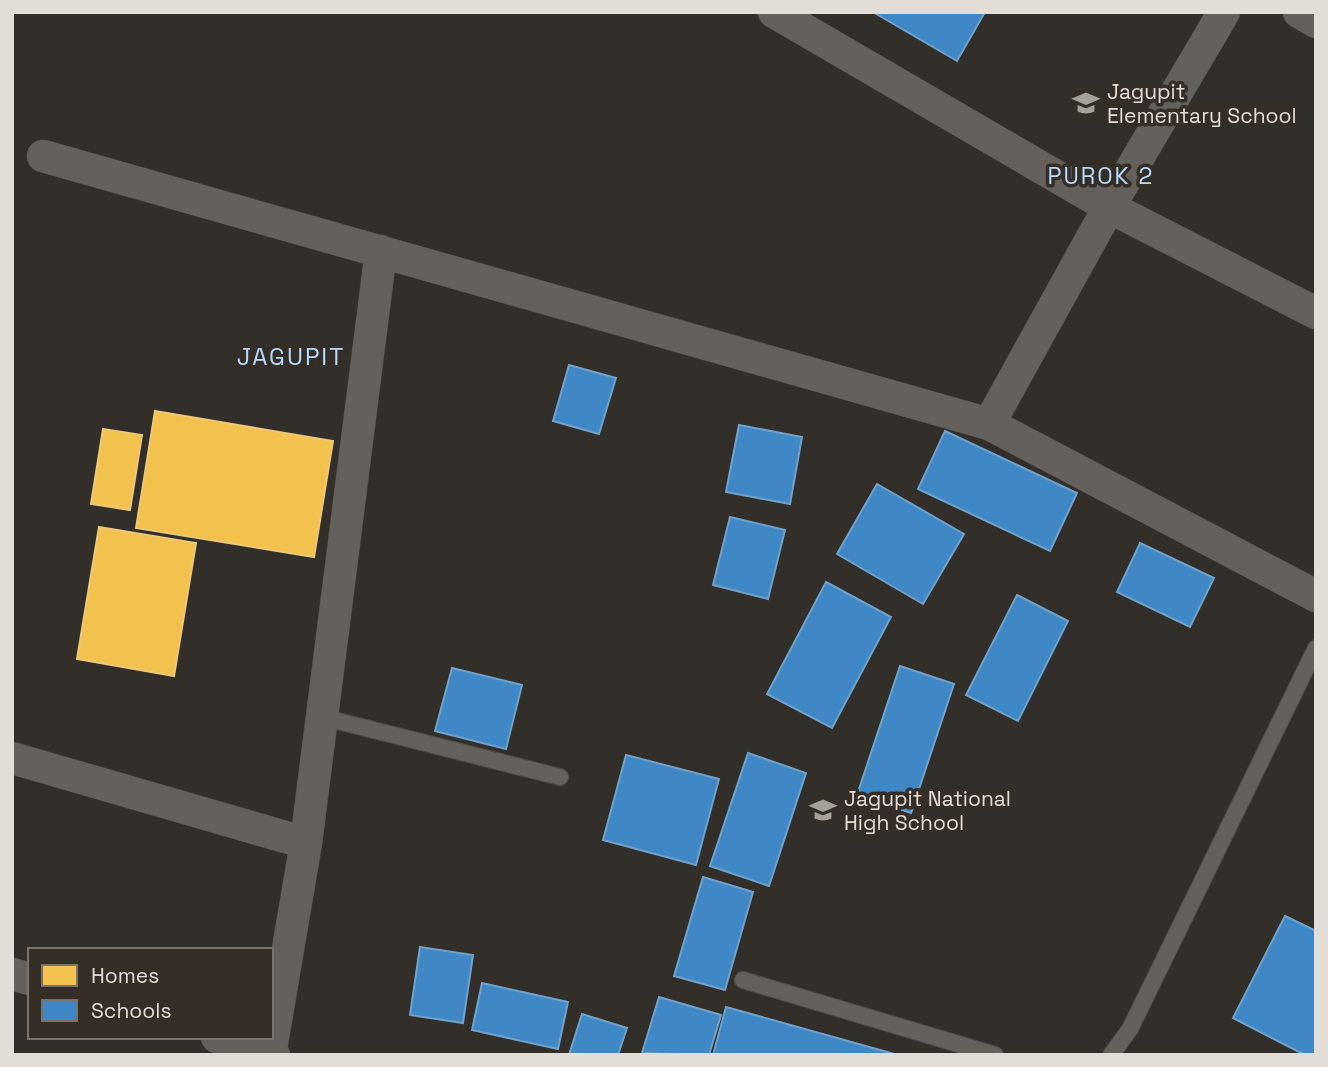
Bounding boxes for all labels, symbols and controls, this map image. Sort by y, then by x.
place label: Jagupit Elementary School [1107,78,1297,129]
school or university icon: Jagupit Elementary School [1071,88,1101,118]
district label: PUROK 2 [1048,161,1154,191]
district label: JAGUPIT [237,341,345,372]
place label: Jagupit National High School [844,785,1011,836]
school or university icon: Jagupit National High School [808,795,838,825]
legend [28,948,273,1039]
text: Homes [91,962,159,989]
text: Schools [91,997,171,1024]

